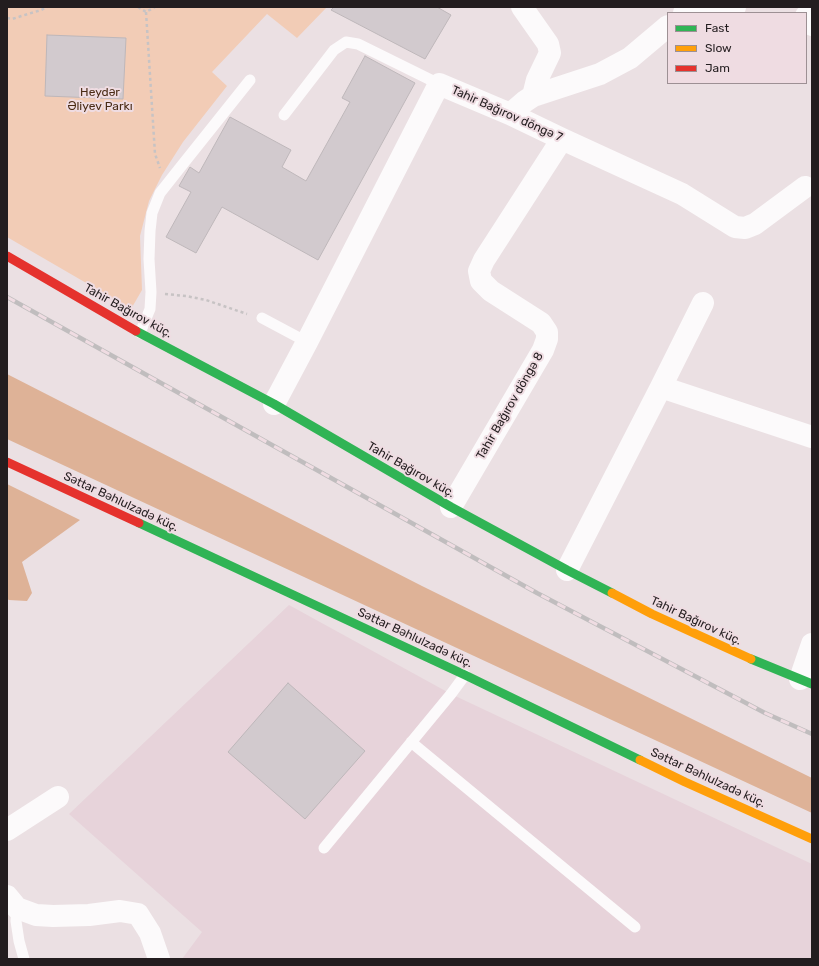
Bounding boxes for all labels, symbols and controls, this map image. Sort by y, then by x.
legend [667,12,807,84]
text: Fast [705,21,729,35]
text: Slow [705,41,732,55]
text: Jam [705,61,730,75]
street label: Tahir Bağırov döngə 7 [449,83,565,145]
park label: Heydər Əliyev Parkı [67,86,133,114]
street label: Tahir Bağırov küç. [81,281,175,341]
street label: Tahir Bağırov döngə 8 [473,350,547,462]
street label: Tahir Bağırov küç. [365,439,457,501]
street label: Səttar Bəhlulzadə küç. [61,469,181,535]
street label: Tahir Bağırov küç. [648,594,744,648]
street label: Səttar Bəhlulzadə küç. [355,605,475,671]
street label: Səttar Bəhlulzadə küç. [648,745,768,811]

